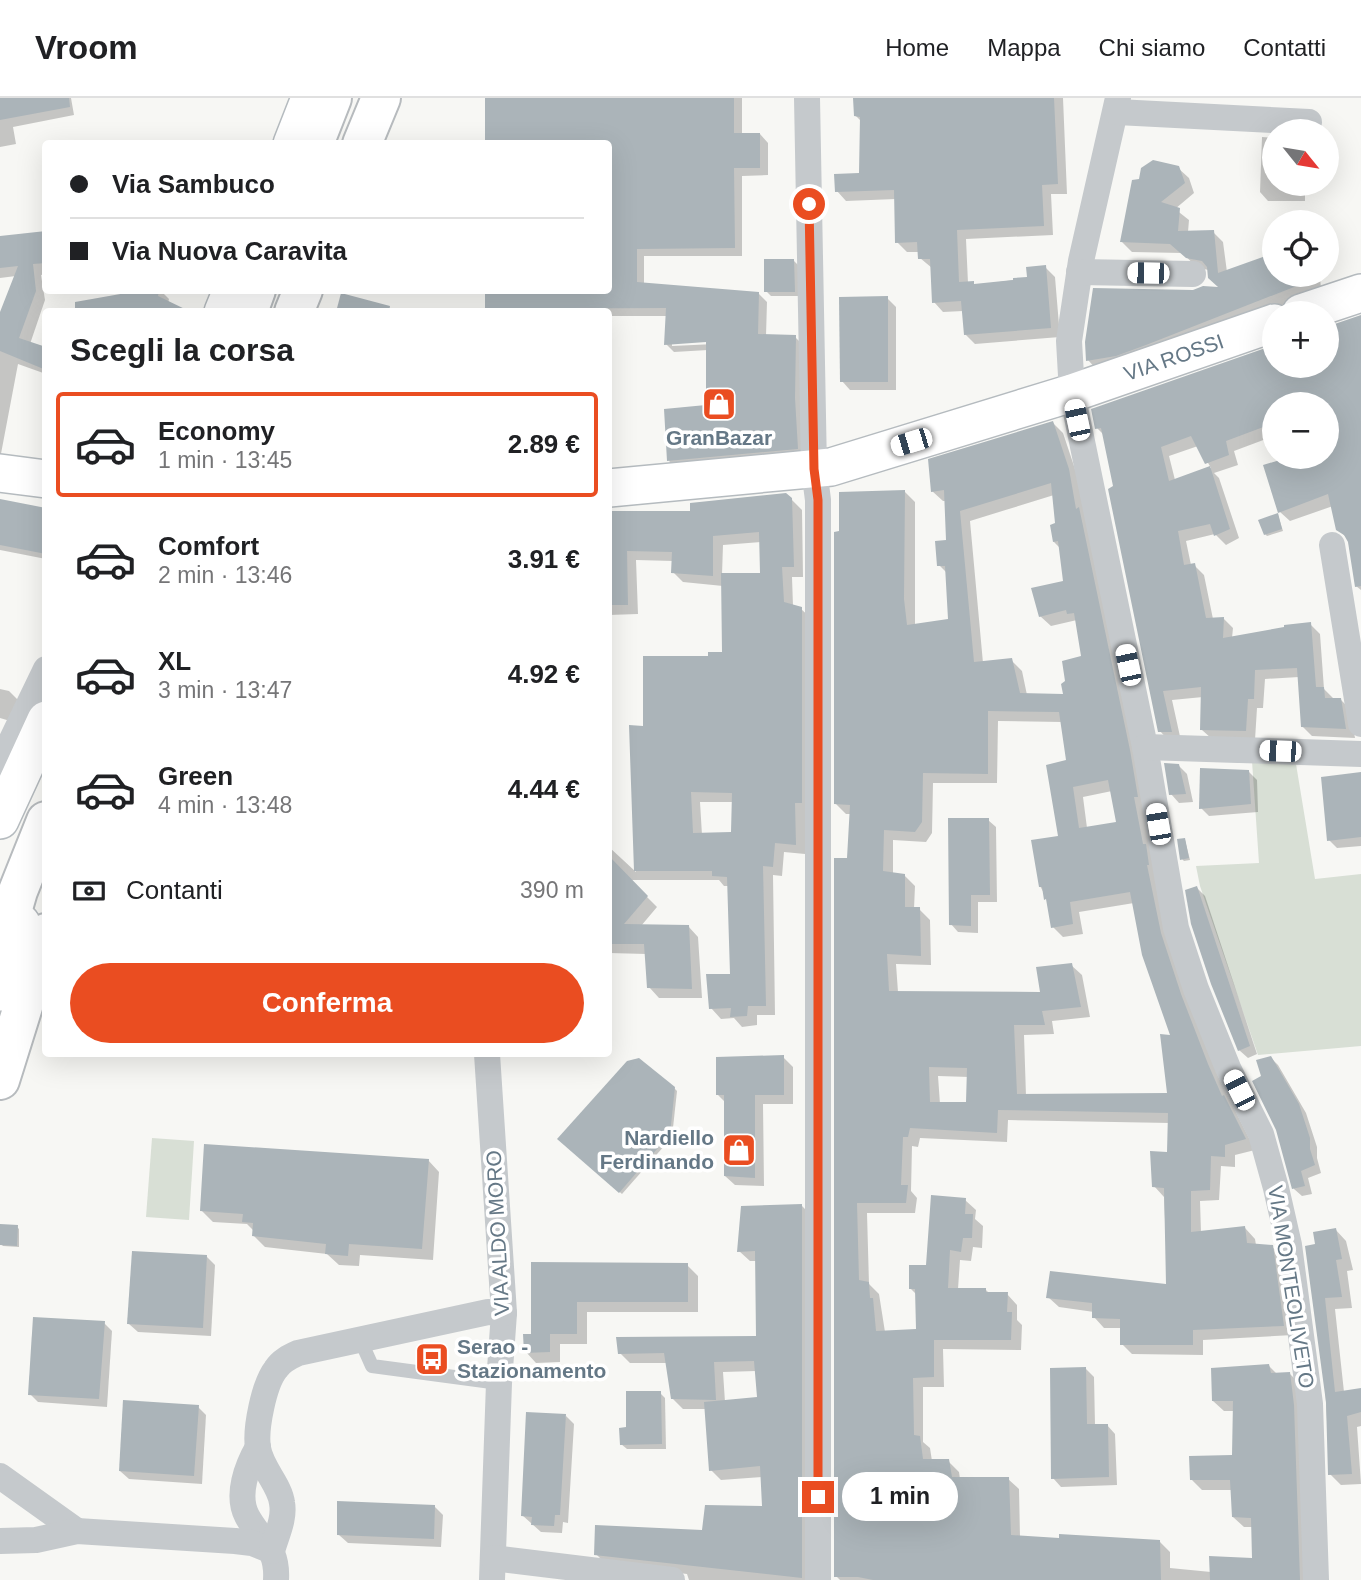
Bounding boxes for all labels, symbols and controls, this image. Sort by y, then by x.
text: Vroom [35,29,138,66]
text: Home [885,34,949,61]
text: Mappa [987,34,1061,61]
text: Chi siamo [1099,34,1205,61]
text: Contatti [1243,34,1326,61]
north arrow [1262,119,1339,196]
map controls [1262,119,1339,469]
text: Via Sambuco [112,169,275,199]
route start [793,188,825,220]
button: locate [1262,210,1339,287]
text: Via Nuova Caravita [112,236,347,266]
car [1127,262,1170,284]
button: + [1262,301,1339,378]
street label: VIA ROSSI [1121,329,1227,385]
text: Scegli la corsa [70,332,294,368]
shop icon: GranBazar [700,385,738,423]
button: − [1262,392,1339,469]
car [1063,397,1092,443]
icon: car [74,413,137,476]
text: Economy [158,416,275,446]
place label: GranBazar [666,426,772,449]
car [888,426,935,458]
text: 2.89 € [508,429,580,459]
text: 1 min · 13:45 [158,447,292,473]
icon: car [74,528,137,591]
text: Comfort [158,531,259,561]
text: 3.91 € [508,544,580,574]
text: 2 min · 13:46 [158,562,292,588]
car [1114,642,1143,688]
icon: car [74,643,137,706]
text: XL [158,646,191,676]
text: 4.92 € [508,659,580,689]
text: 3 min · 13:47 [158,677,292,703]
car [1259,740,1302,762]
icon: car [74,758,137,821]
text: Green [158,761,233,791]
text: 4.44 € [508,774,580,804]
text: 4 min · 13:48 [158,792,292,818]
car [1145,801,1172,847]
icon: cash [70,872,108,910]
text: Contanti [126,875,223,905]
text: 390 m [520,877,584,903]
button: Conferma [70,963,584,1043]
car [1221,1067,1258,1113]
place label: Nardiello Ferdinando [600,1126,714,1173]
shop icon: Nardiello Ferdinando [720,1131,758,1169]
street label: VIA ALDO MORO [482,1150,513,1316]
street label: VIA MONTEOLIVETO [1264,1184,1319,1390]
place label: Serao - Stazionamento [457,1335,606,1382]
bus stop icon: Serao - Stazionamento [413,1340,451,1378]
callout: 1 min [842,1472,958,1522]
route end [802,1481,834,1513]
text: 1 min [870,1483,930,1509]

